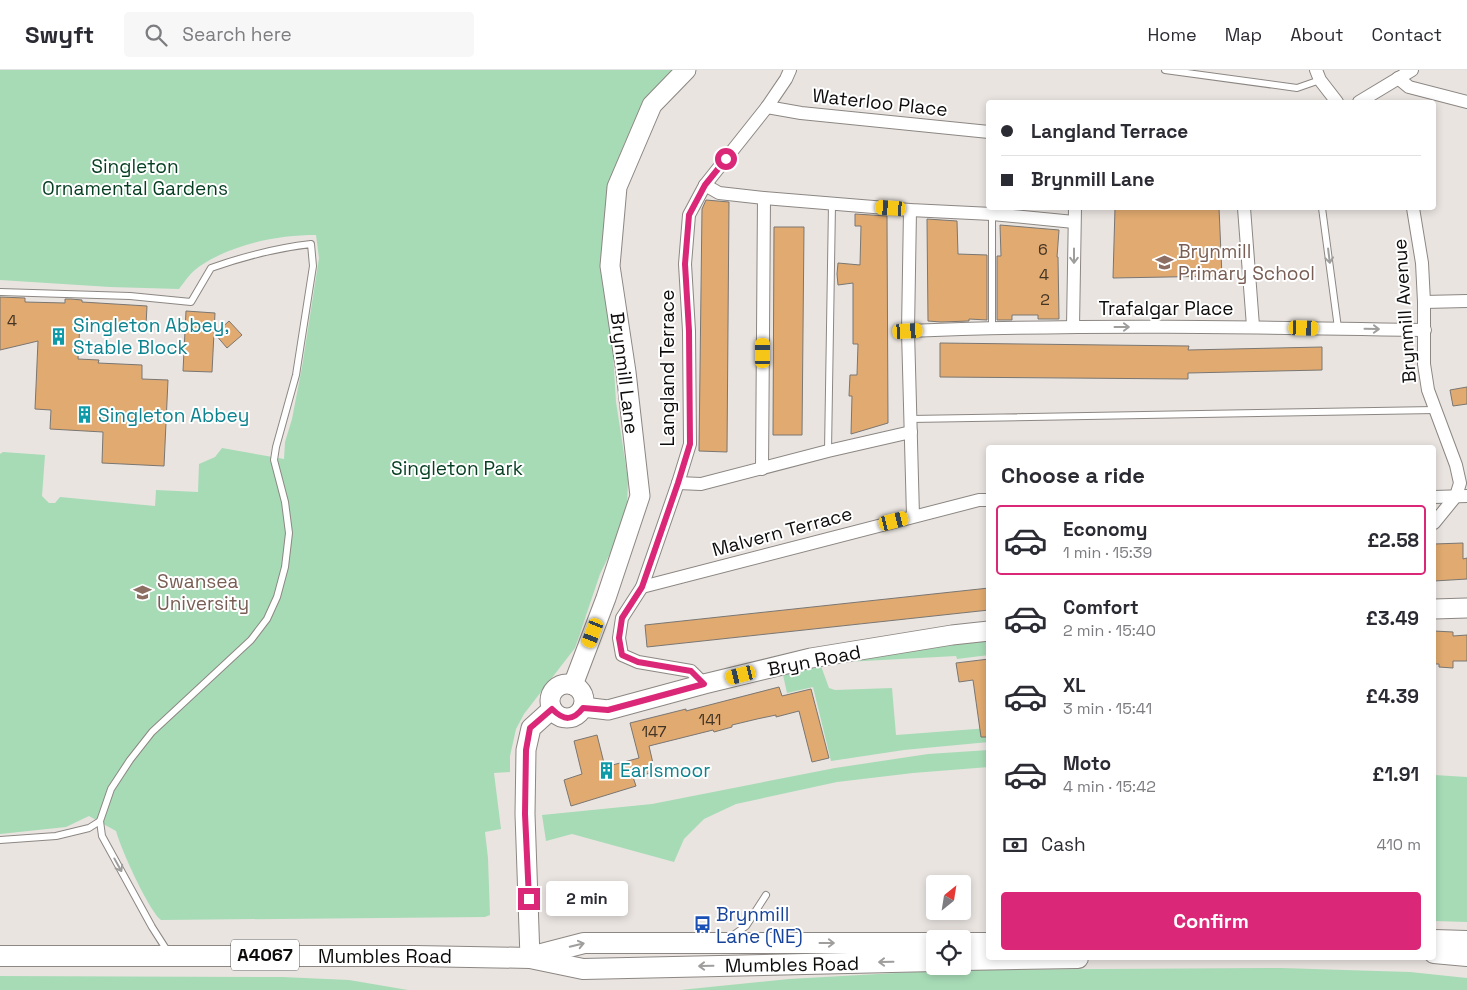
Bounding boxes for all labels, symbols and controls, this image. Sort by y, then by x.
search box [124,12,474,57]
text: Swyft [25,19,94,50]
icon: search [142,21,170,49]
text: Search here [182,22,292,47]
text: Home [1148,23,1197,46]
text: Map [1225,23,1262,46]
text: About [1290,23,1344,46]
text: Contact [1372,23,1442,46]
street label: Waterloo Place [811,83,949,122]
text: Langland Terrace [1031,119,1188,144]
route start [715,148,737,170]
park label: Singleton Ornamental Gardens [42,154,228,201]
text: Brynmill Lane [1031,167,1155,192]
car [875,199,906,217]
street label: Brynmill Avenue [1387,238,1422,384]
house number: 6 [1038,239,1048,260]
place label: Brynmill Primary School [1178,239,1315,286]
one-way arrow [1069,248,1079,264]
one-way arrow [1324,248,1334,264]
school or university icon: Brynmill Primary School [1154,252,1174,272]
house number: 4 [1039,264,1049,285]
house number: 2 [1040,289,1050,310]
street label: Langland Terrace [655,290,680,446]
street label: Trafalgar Place [1098,296,1234,321]
house number: 4 [7,310,17,331]
street label: Brynmill Lane [605,311,644,435]
place label: Singleton Abbey, Stable Block [73,313,229,360]
car [1288,320,1319,336]
one-way arrow [1114,322,1130,332]
car [892,323,923,339]
one-way arrow [1364,324,1380,334]
building icon: Singleton Abbey, Stable Block [49,326,69,346]
car [755,338,770,368]
place label: Singleton Abbey [98,403,249,428]
building icon: Singleton Abbey [74,405,94,425]
park label: Singleton Park [391,456,523,481]
text: Choose a ride [1001,461,1145,489]
street label: Malvern Terrace [709,501,855,562]
car [877,510,910,532]
text: Economy [1063,517,1147,542]
icon: car [1003,518,1048,563]
text: £2.58 [1367,528,1419,553]
text: 1 min · 15:39 [1063,542,1152,563]
place label: Swansea University [157,569,249,616]
school or university icon: Swansea University [133,582,153,602]
text: Comfort [1063,595,1139,620]
icon: car [1003,596,1048,641]
text: £3.49 [1366,606,1419,631]
car [580,616,605,650]
text: 2 min · 15:40 [1063,620,1156,641]
street label: Bryn Road [765,639,863,682]
car [724,664,757,686]
text: XL [1063,673,1086,698]
icon: car [1003,674,1048,719]
text: £4.39 [1366,684,1419,709]
text: 3 min · 15:41 [1063,698,1152,719]
house number: 141 [699,709,721,730]
house number: 147 [641,721,667,742]
text: Moto [1063,751,1111,776]
icon: car [1003,752,1048,797]
place label: Earlsmoor [620,758,710,783]
building icon: Earlsmoor [596,760,616,780]
text: £1.91 [1372,762,1419,787]
text: 4 min · 15:42 [1063,776,1156,797]
icon: cash [1001,831,1029,859]
text: Cash [1041,832,1086,857]
text: 410 m [1377,834,1421,855]
one-way arrow [113,858,123,873]
north arrow [926,875,971,920]
map controls [926,875,971,975]
callout: 2 min [546,882,629,916]
route end [518,888,540,910]
text: 2 min [566,888,608,909]
button: Confirm [1001,892,1421,950]
place label: Brynmill Lane (NE) [716,902,803,949]
bus stop icon: Brynmill Lane (NE) [692,915,712,935]
button: locate [926,930,971,975]
one-way arrow [818,938,834,948]
road number: A4067 [231,940,299,970]
one-way arrow [569,940,585,949]
street label: Mumbles Road [318,944,452,969]
street label: Mumbles Road [725,951,859,978]
one-way arrow [879,957,895,967]
one-way arrow [699,961,715,971]

